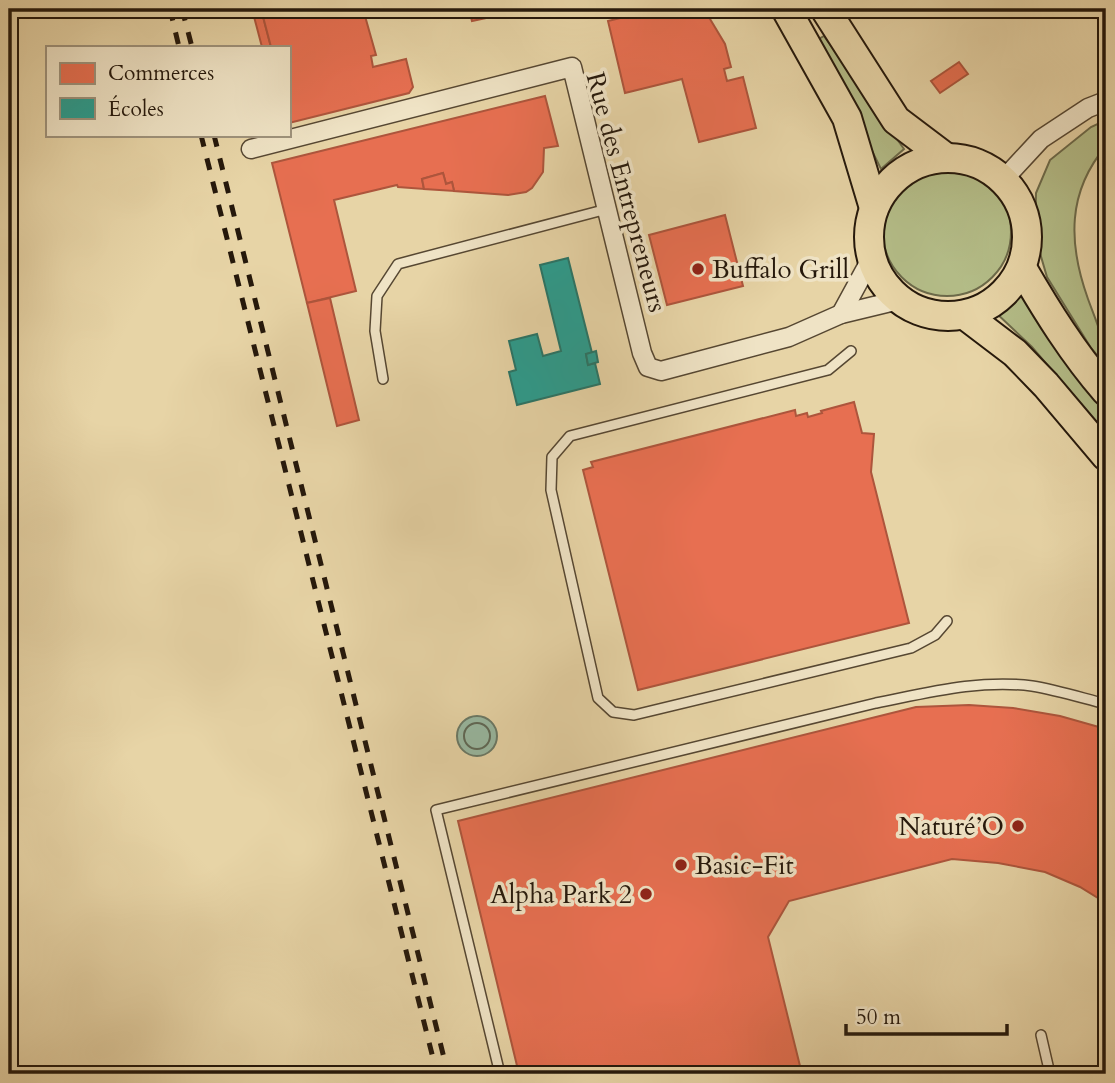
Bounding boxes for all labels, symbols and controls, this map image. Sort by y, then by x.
legend [46,46,290,136]
text: Commerces [108,59,214,88]
street label: Rue des Entrepreneurs [578,68,675,316]
text: Écoles [108,95,164,124]
place label: Buffalo Grill [712,252,849,287]
marker: Buffalo Grill [690,261,706,277]
place label: Naturé’O [899,809,1004,844]
marker: Naturé’O [1010,818,1026,834]
place label: Basic-Fit [695,848,794,883]
marker: Basic-Fit [673,857,689,873]
place label: Alpha Park 2 [490,877,632,912]
marker: Alpha Park 2 [638,886,654,902]
scale bar [846,992,1006,1036]
text: 50 m [856,1003,901,1032]

